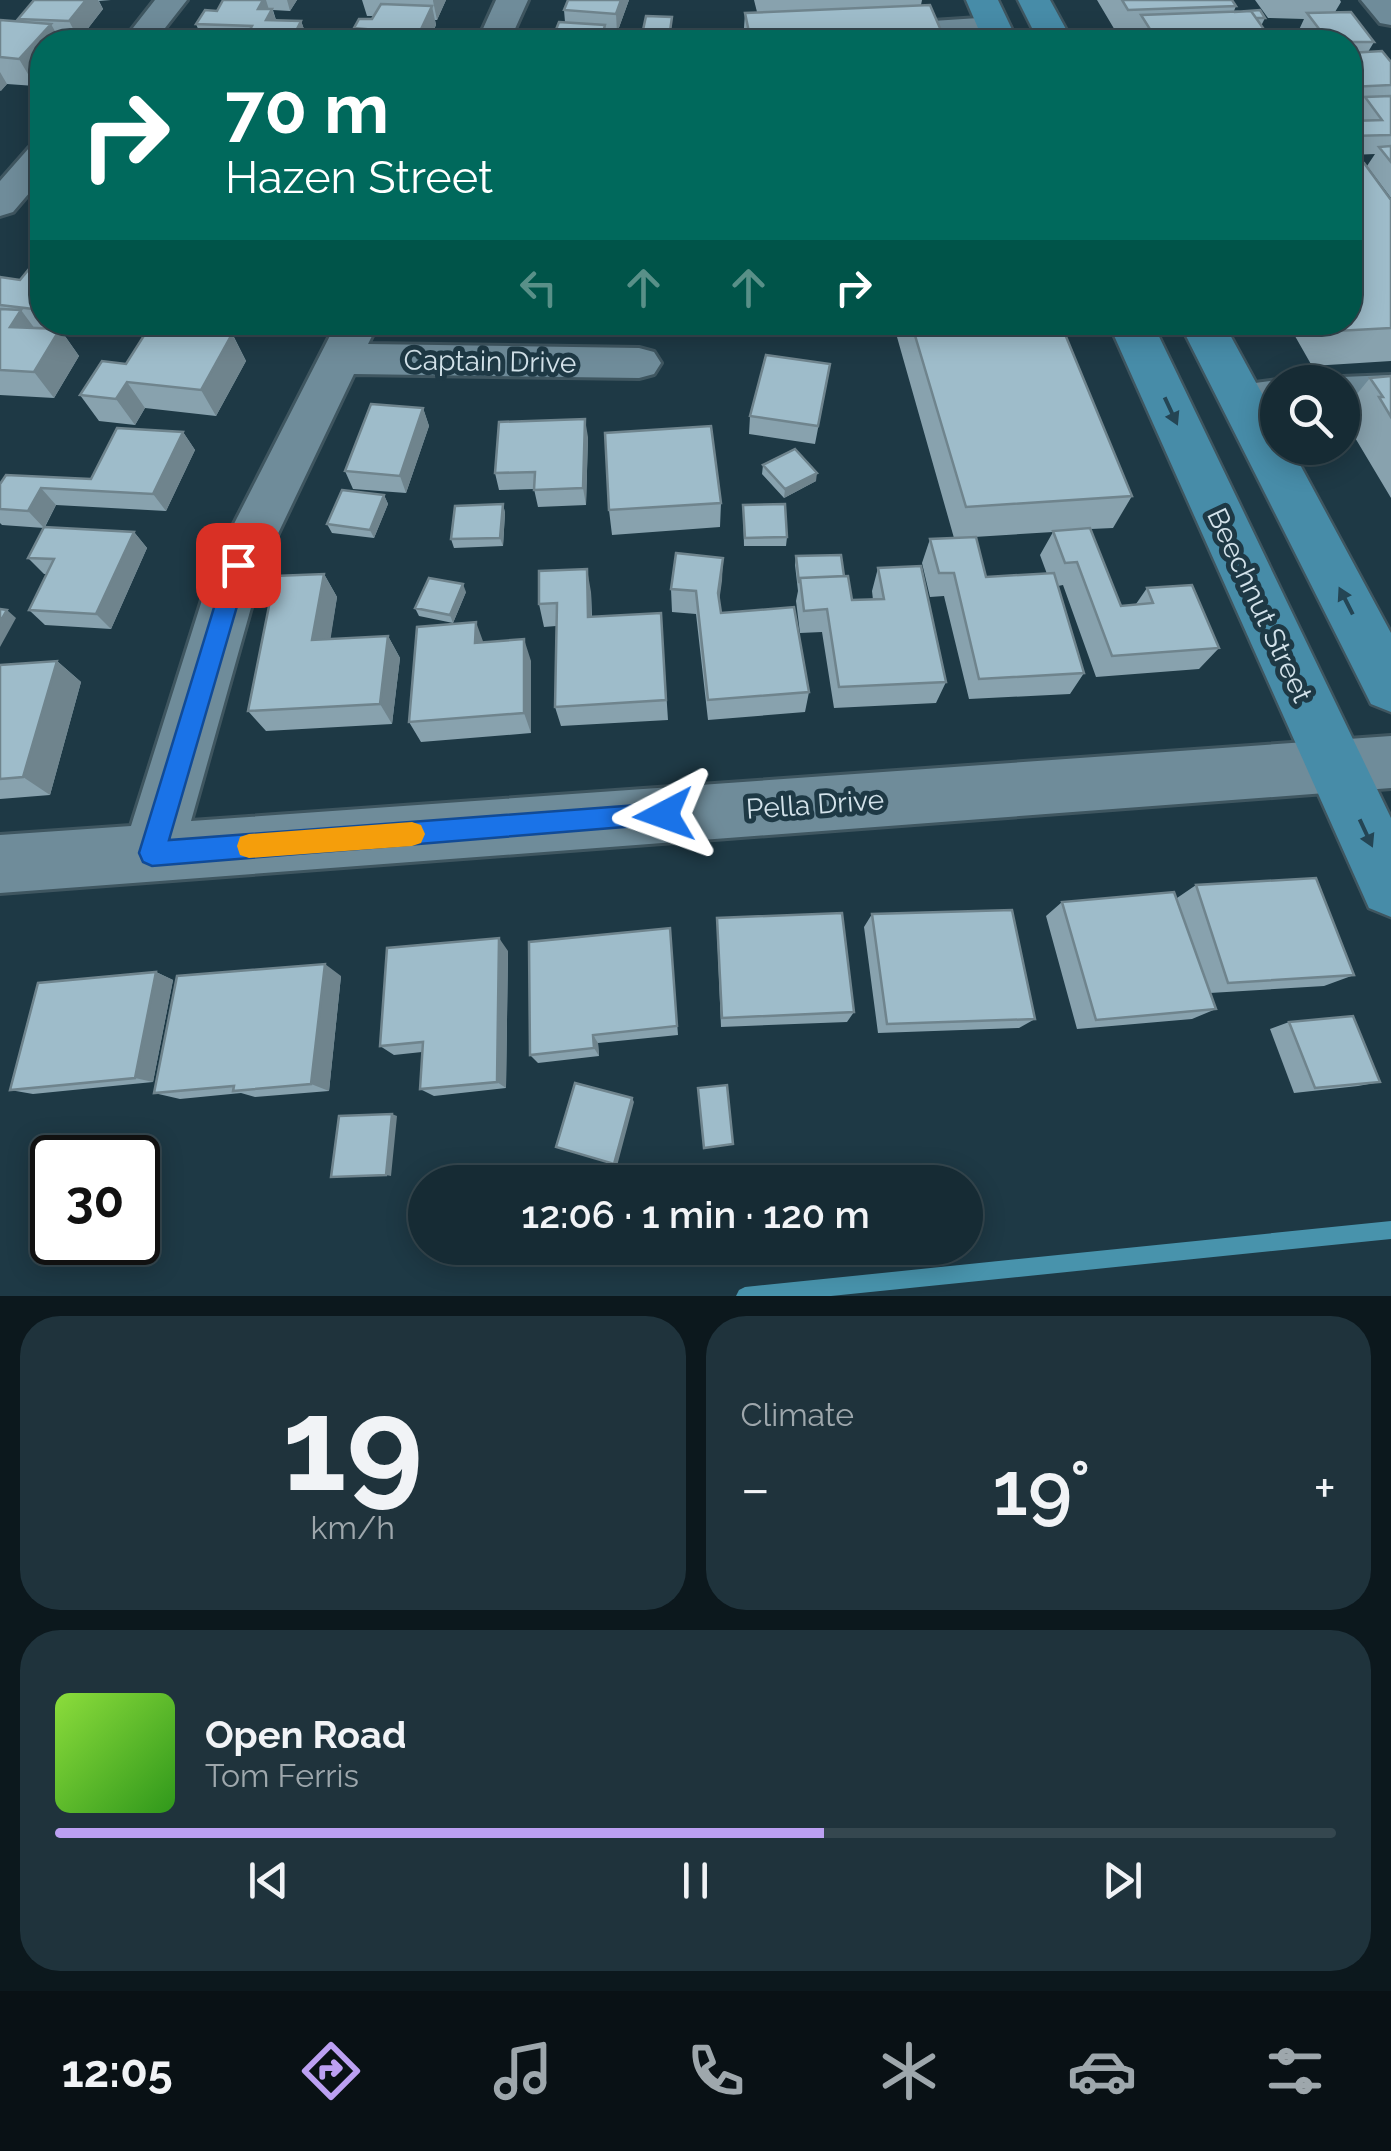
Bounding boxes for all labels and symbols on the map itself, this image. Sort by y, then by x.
street label: Captain Drive [403,343,577,380]
one-way arrow [1163,396,1179,426]
street label: Beechnut Street [1200,503,1319,708]
pin [196,523,281,608]
one-way arrow [1338,586,1355,615]
position arrow [612,763,716,867]
street label: Pella Drive [745,783,885,826]
one-way arrow [1358,819,1375,848]
speed limit sign: 30 [30,1135,160,1265]

